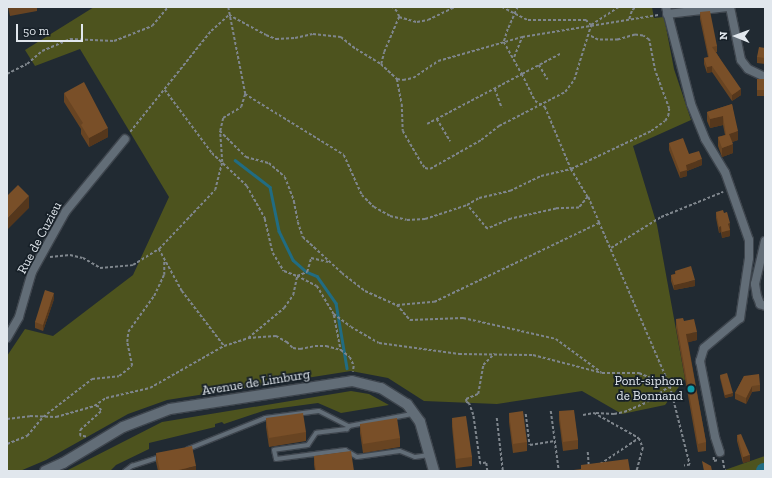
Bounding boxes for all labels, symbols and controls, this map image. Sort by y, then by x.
scale bar [18,16,85,42]
north arrow [716,16,756,56]
text: 50 m [23,24,49,38]
text: N [717,31,730,40]
street label: Rue de Cuzieu [14,199,66,277]
street label: Avenue de Limburg [201,367,311,399]
place label: Pont-siphon de Bonnand [614,374,683,405]
marker: Pont-siphon de Bonnand [686,384,696,394]

